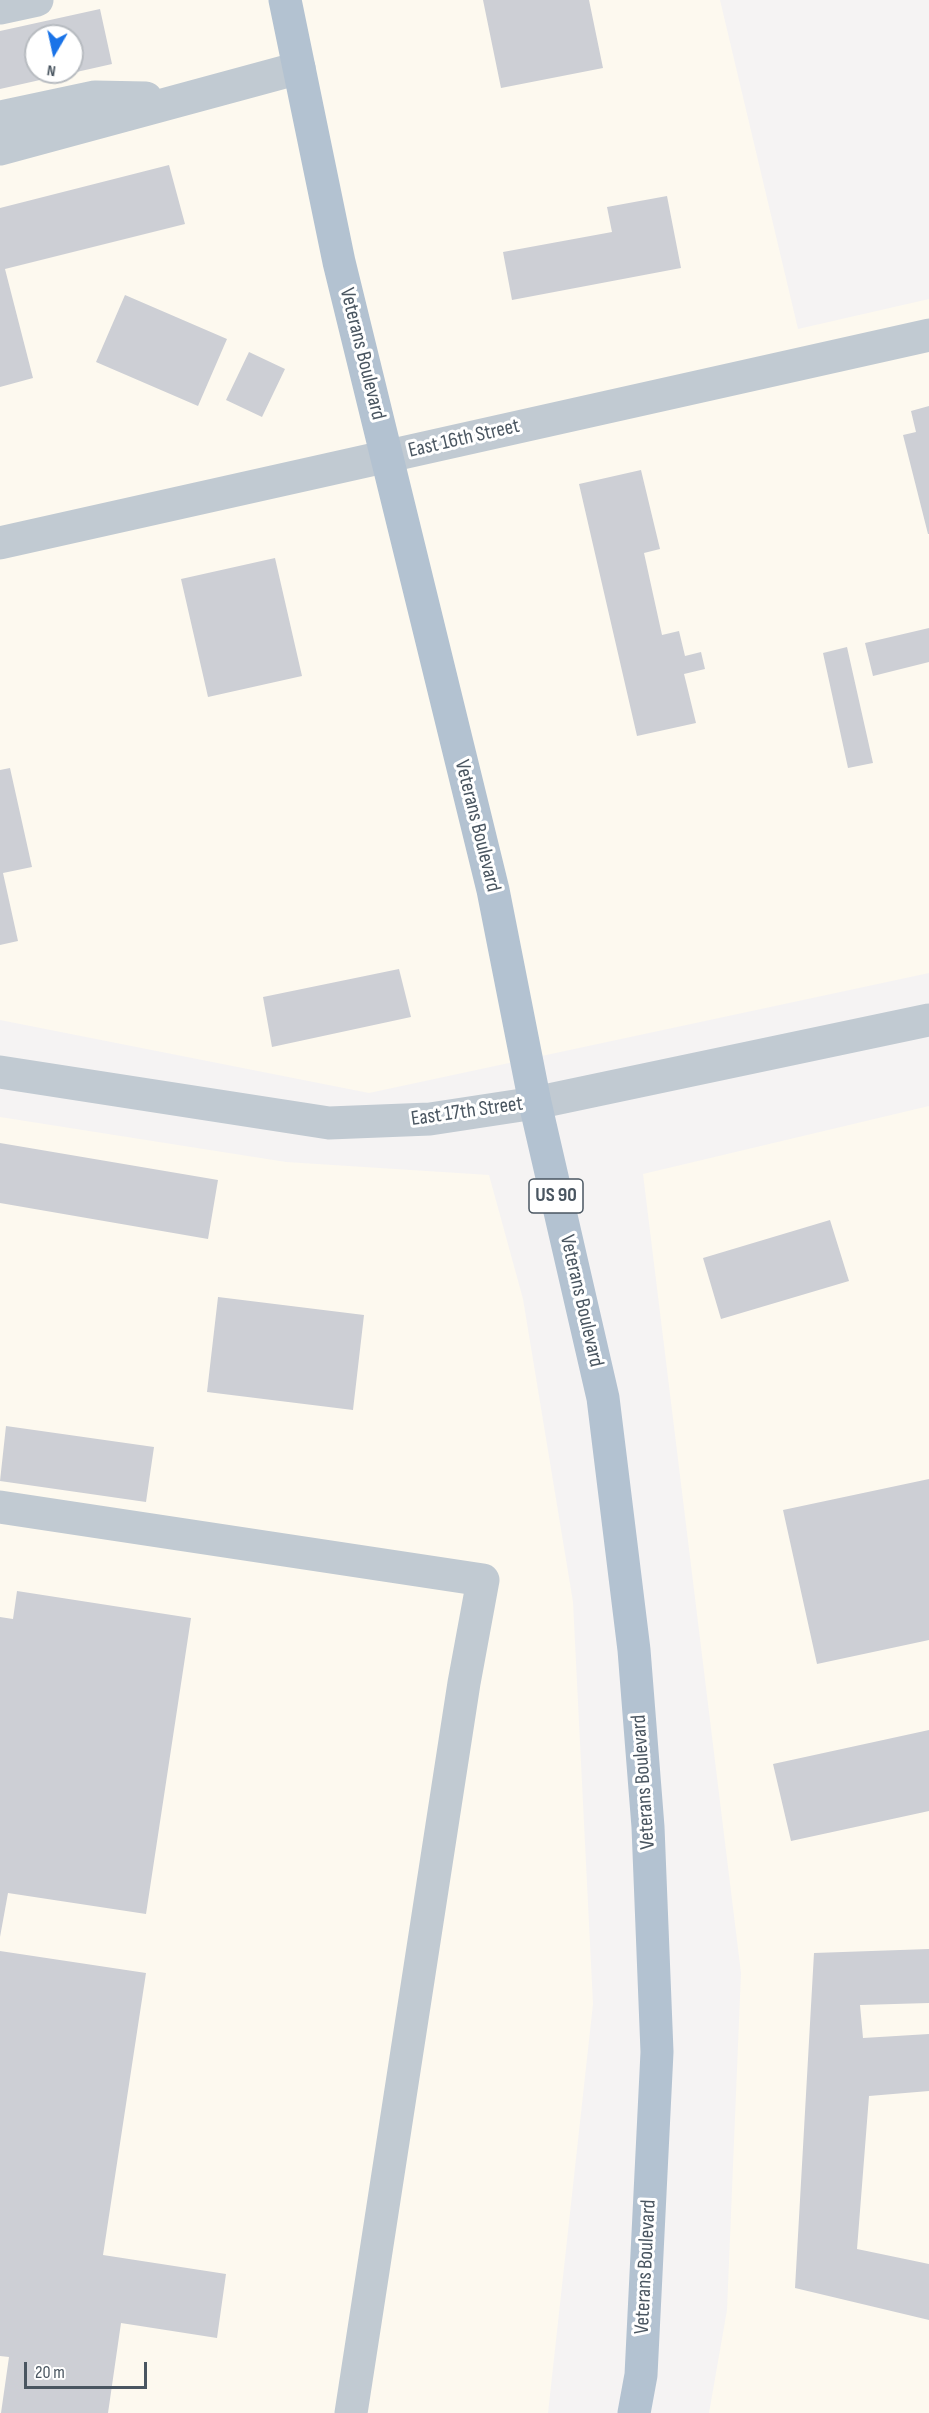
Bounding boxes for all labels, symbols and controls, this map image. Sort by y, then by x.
north arrow [24,24,84,84]
text: N [46,60,57,80]
street label: Veterans Boulevard [333,286,391,422]
street label: East 16th Street [406,414,522,464]
street label: Veterans Boulevard [448,758,506,894]
street label: East 17th Street [409,1092,525,1132]
road number: US 90 [529,1179,583,1213]
street label: Veterans Boulevard [554,1232,608,1370]
street label: Veterans Boulevard [627,1714,661,1850]
street label: Veterans Boulevard [630,2199,662,2335]
scale bar [27,2350,150,2388]
text: 20 m [35,2362,65,2383]

